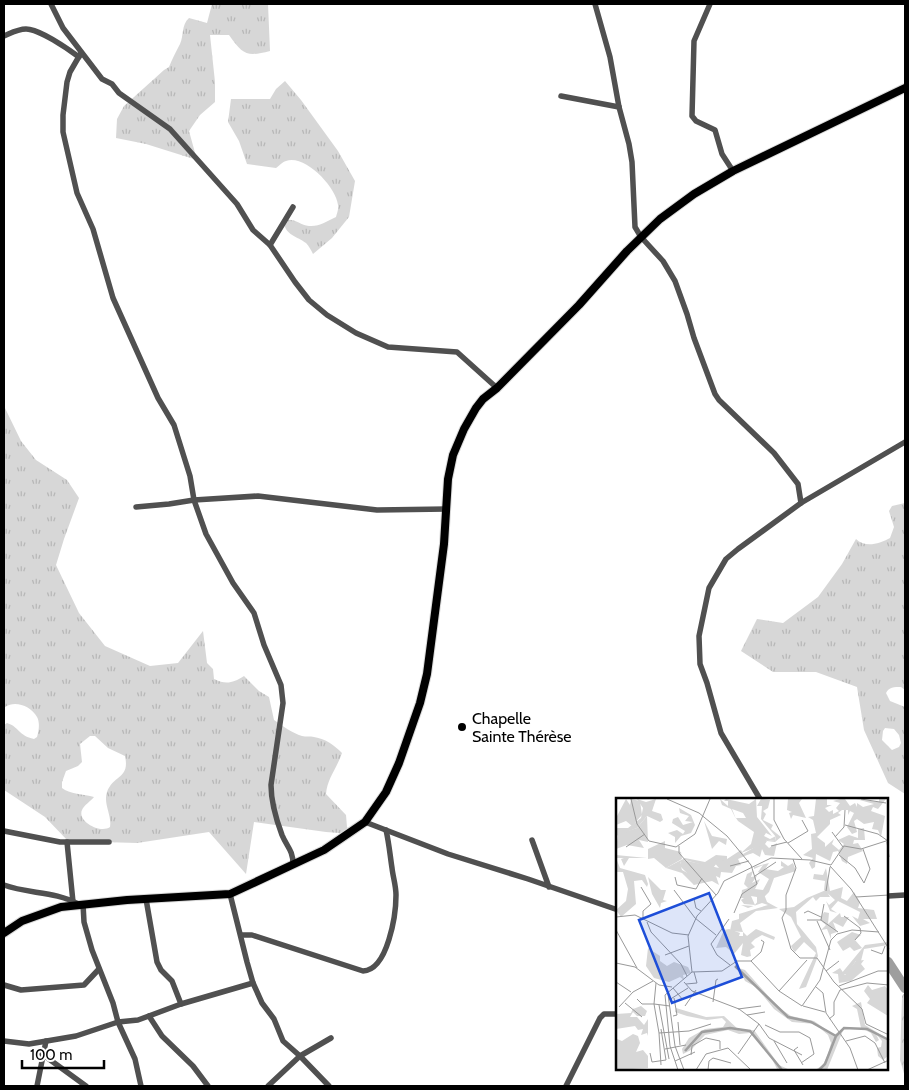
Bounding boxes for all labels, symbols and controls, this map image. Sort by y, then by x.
place label: Chapelle Sainte Thérèse [472,709,572,746]
marker: Chapelle Sainte Thérèse [456,721,468,733]
inset map [616,798,889,1070]
scale bar [22,1038,105,1070]
text: 100 m [30,1046,72,1064]

